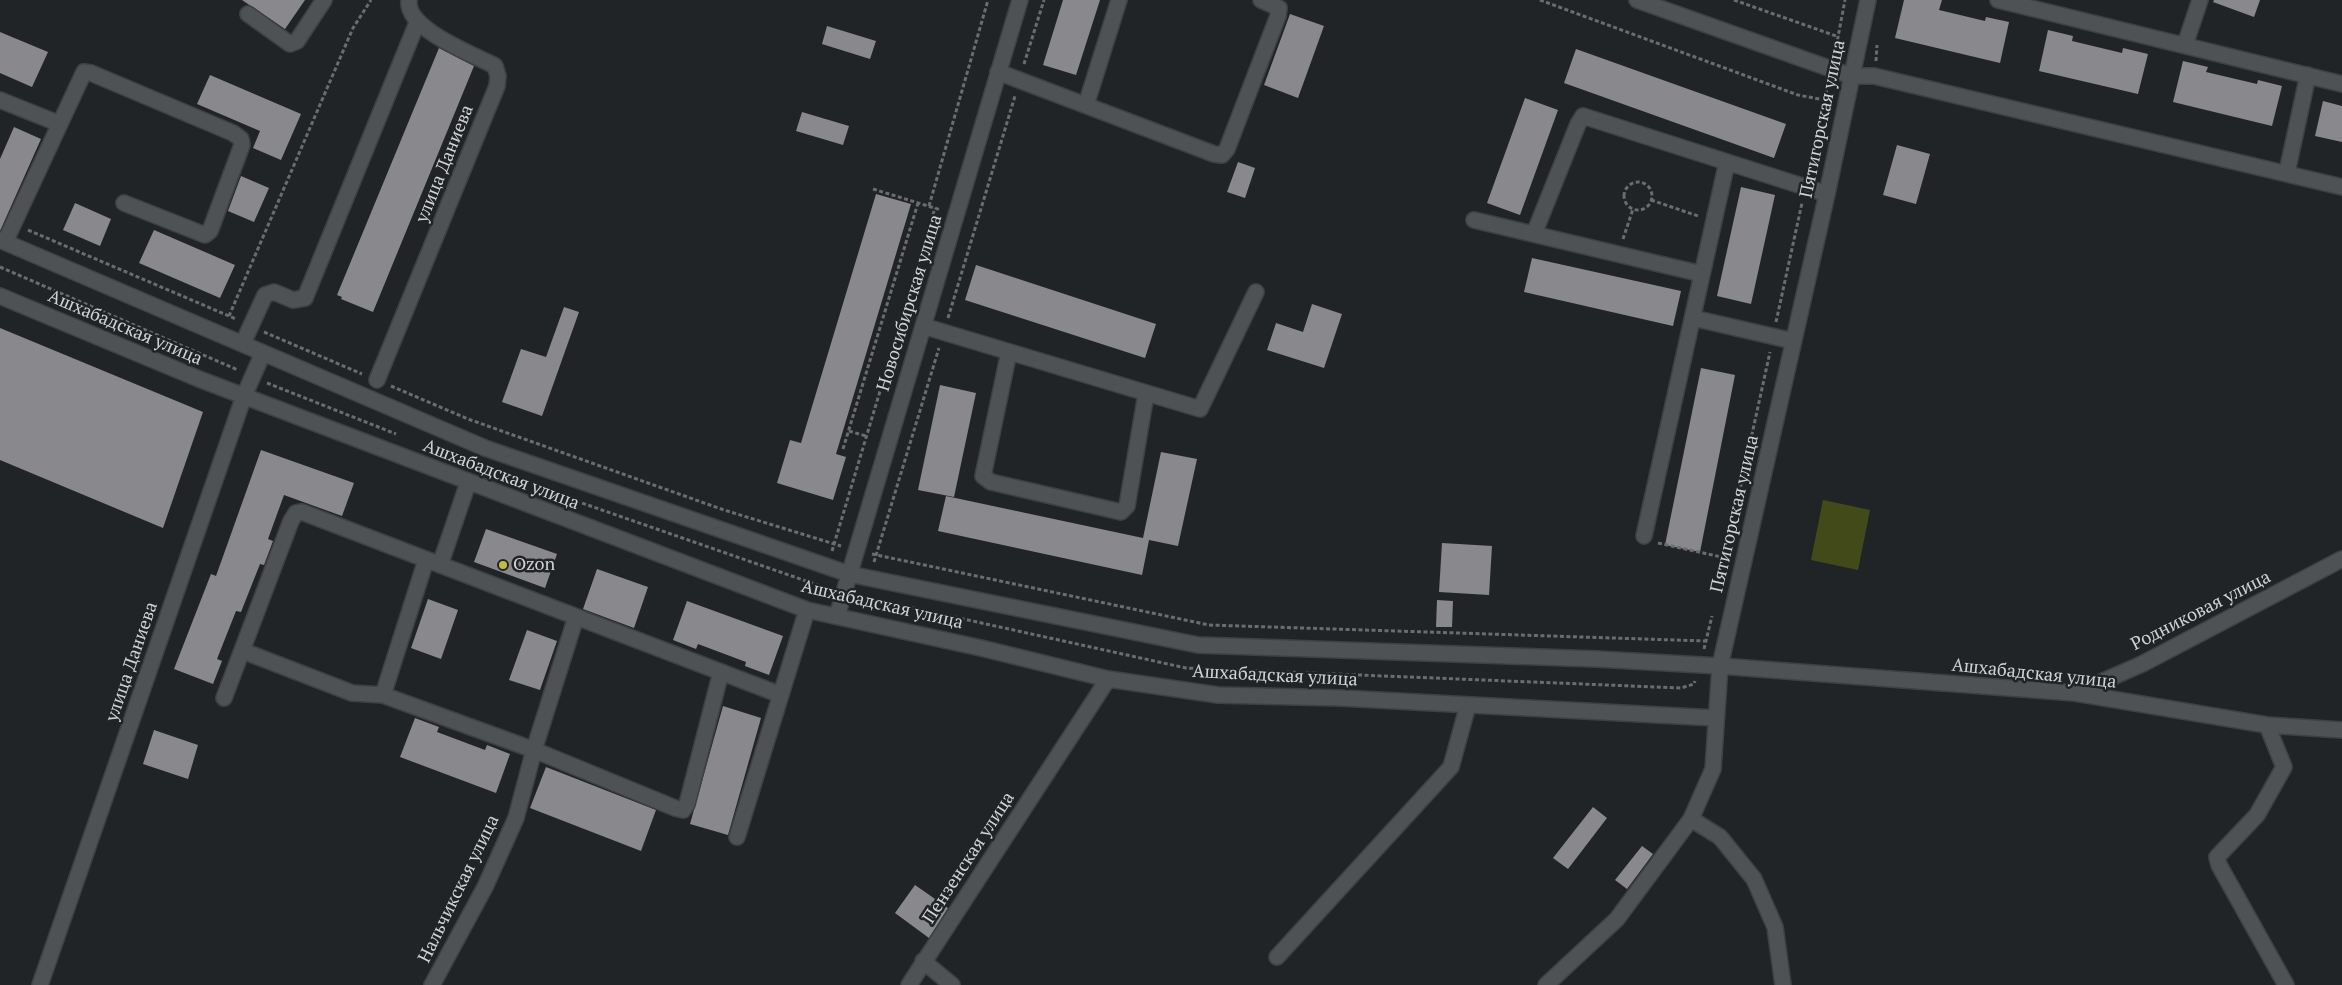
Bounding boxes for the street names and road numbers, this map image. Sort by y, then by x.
street label: Пятигорская улица [1796,38,1850,200]
street label: улица Даниева [412,102,478,226]
street label: Новосибирская улица [873,212,947,394]
street label: Ашхабадская улица [45,286,205,370]
street label: Пятигорская улица [1706,433,1764,595]
street label: Ашхабадская улица [420,435,582,515]
street label: Родниковая улица [2128,566,2274,656]
street label: Ашхабадская улица [799,576,965,634]
street label: улица Даниева [101,599,163,725]
street label: Ашхабадская улица [1951,655,2117,693]
street label: Ашхабадская улица [1192,661,1358,691]
street label: Пензенская улица [918,788,1020,928]
street label: Нальчикская улица [414,812,504,966]

